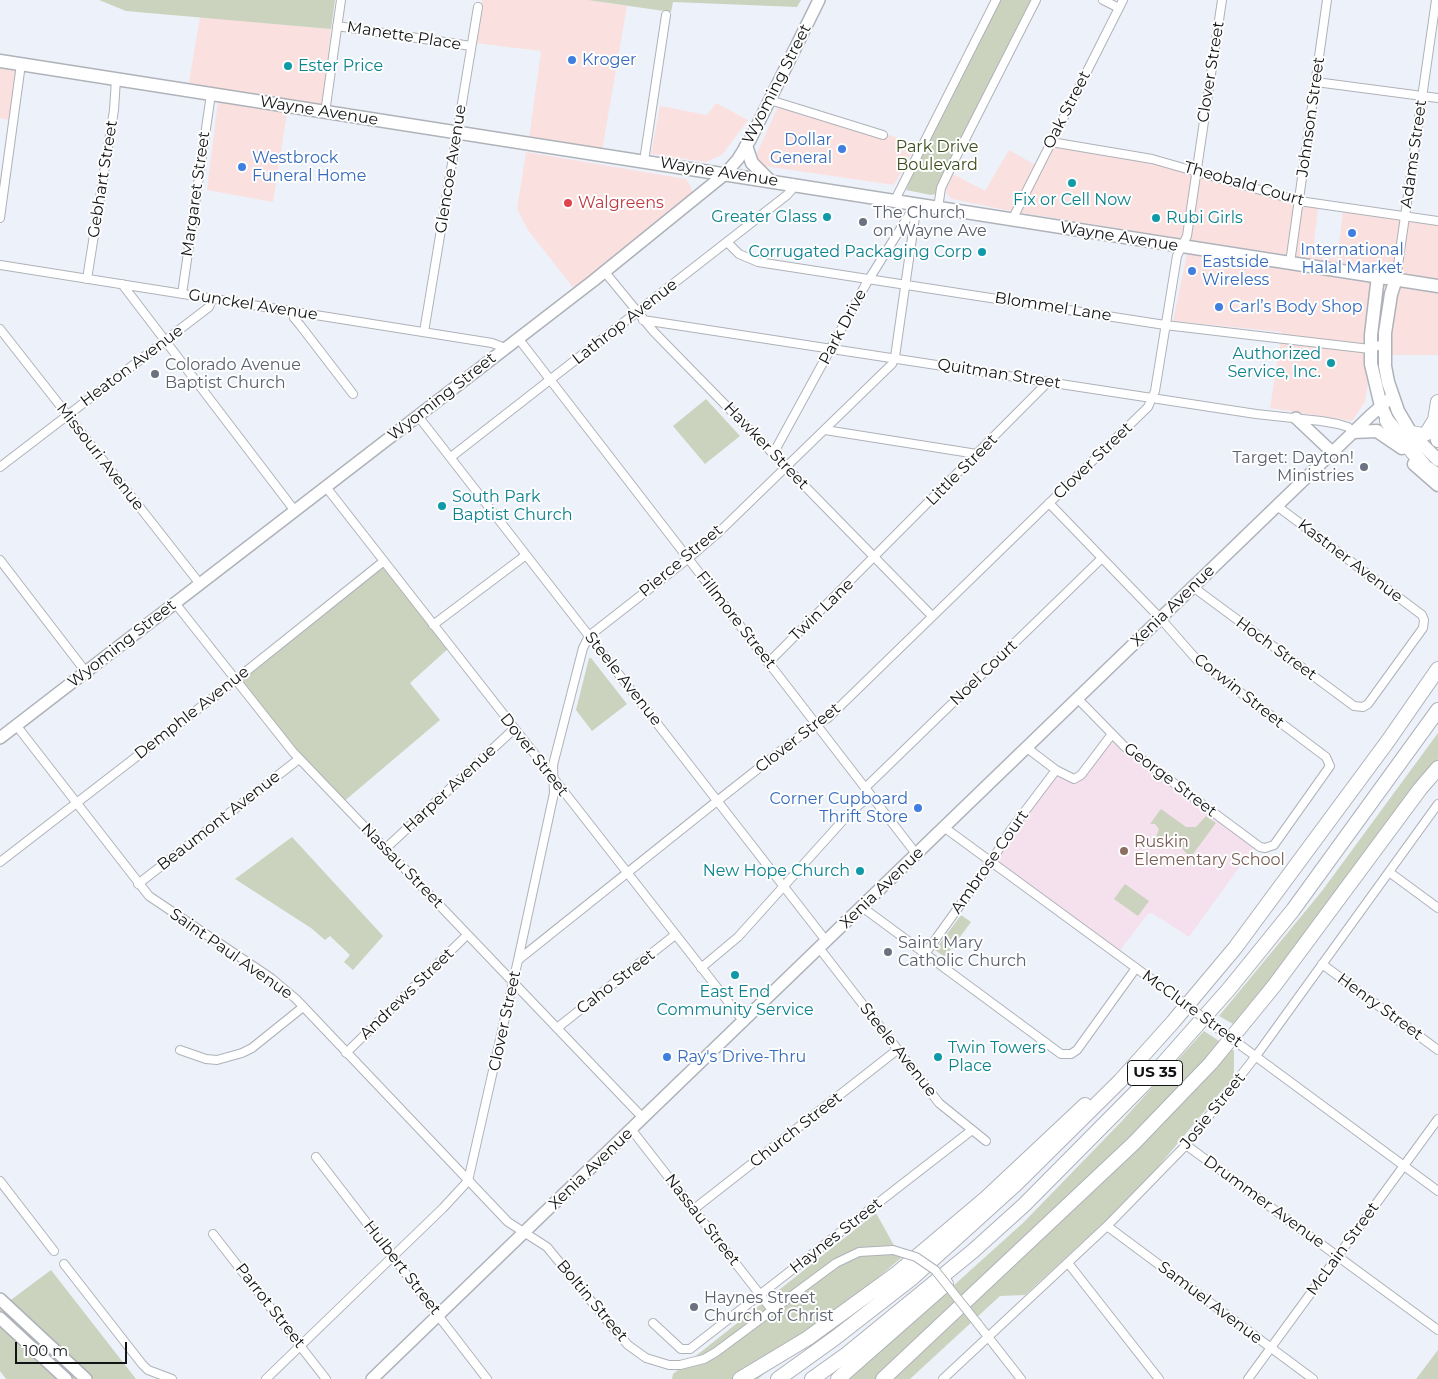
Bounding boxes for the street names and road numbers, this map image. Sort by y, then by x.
street label: Manette Place [346,18,462,54]
street label: Clover Street [1193,20,1229,124]
street label: Wyoming Street [739,21,815,147]
street label: Johnson Street [1293,56,1329,178]
street label: Oak Street [1039,68,1095,152]
street label: Wayne Avenue [258,92,380,130]
street label: Adams Street [1397,99,1431,209]
street label: Glencoe Avenue [431,103,471,235]
street label: Gebhart Street [84,119,122,239]
street label: Margaret Street [178,130,214,258]
street label: Wayne Avenue [658,153,780,191]
street label: Theobald Court [1182,158,1306,210]
street label: Wayne Avenue [1058,218,1180,256]
street label: Lathrop Avenue [569,275,681,369]
street label: Gunckel Avenue [187,285,319,325]
street label: Park Drive [815,286,871,368]
street label: Blommel Lane [993,288,1113,326]
street label: Heaton Avenue [77,321,187,411]
street label: Wyoming Street [384,349,500,445]
street label: Quitman Street [936,355,1062,393]
street label: Hawker Street [719,398,813,494]
street label: Missouri Avenue [52,399,148,515]
street label: Clover Street [1049,418,1137,504]
street label: Little Street [922,430,1002,510]
street label: Kastner Avenue [1294,515,1406,607]
street label: Pierce Street [635,521,727,601]
street label: Xenia Avenue [1127,561,1219,651]
street label: Fillmore Street [692,567,780,673]
street label: Twin Lane [786,575,858,645]
street label: Wyoming Street [64,596,180,692]
street label: Hoch Street [1232,613,1320,685]
street label: Steele Avenue [580,628,666,730]
street label: Noel Court [946,636,1022,710]
street label: Corwin Street [1190,650,1288,732]
street label: Demphle Avenue [131,662,253,764]
street label: Clover Street [752,699,844,777]
street label: Dover Street [496,710,572,800]
street label: George Street [1120,739,1220,821]
street label: Harper Avenue [399,741,501,837]
street label: Beaumont Avenue [154,767,284,875]
street label: Ambrose Court [947,806,1033,918]
street label: Nassau Street [357,819,447,913]
street label: Xenia Avenue [836,843,928,933]
street label: Saint Paul Avenue [166,904,296,1004]
street label: Andrews Street [356,944,458,1044]
street label: Caho Street [573,945,659,1019]
street label: McClure Street [1138,966,1246,1052]
street label: Clover Street [485,969,525,1073]
street label: Henry Street [1333,970,1427,1044]
street label: Steele Avenue [855,999,941,1101]
road number: US 35 [1128,1060,1182,1086]
street label: Josie Street [1176,1069,1250,1153]
street label: Church Street [746,1088,846,1172]
street label: Xenia Avenue [545,1124,637,1214]
street label: Drummer Avenue [1200,1152,1328,1252]
street label: Nassau Street [660,1170,744,1270]
street label: Haynes Street [786,1194,886,1278]
street label: McLain Street [1303,1199,1383,1299]
street label: Hulbert Street [359,1217,445,1319]
street label: Boltin Street [552,1256,632,1346]
street label: Samuel Avenue [1154,1258,1266,1348]
street label: Parrot Street [231,1260,309,1352]

